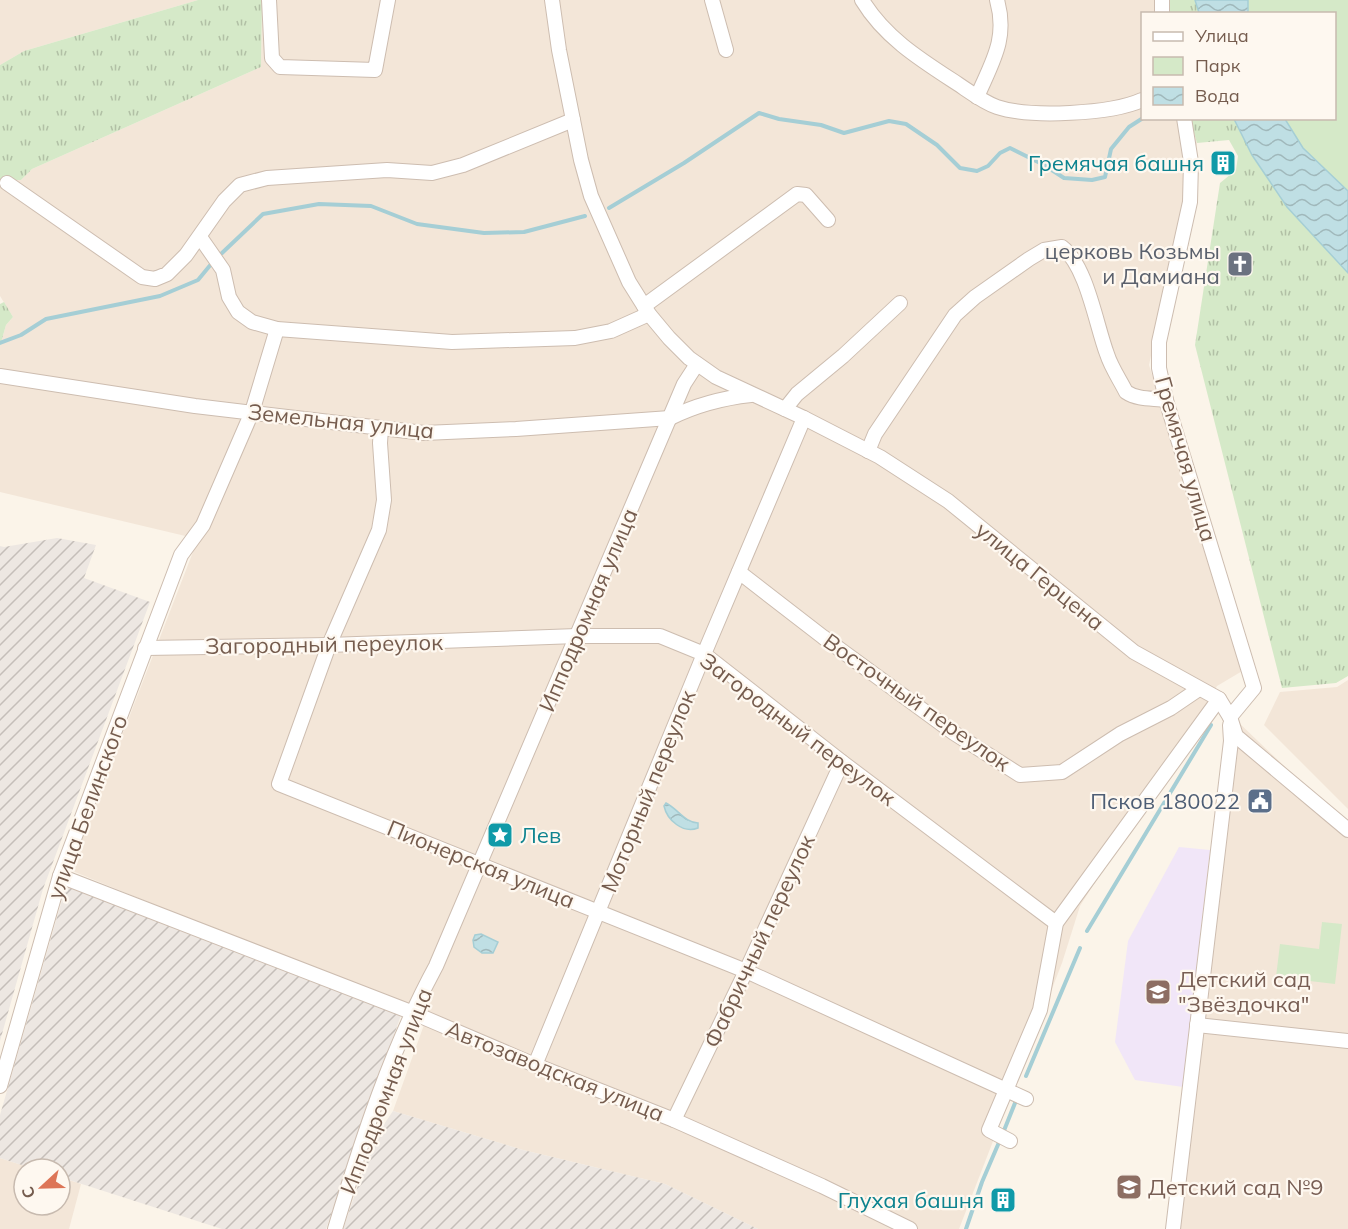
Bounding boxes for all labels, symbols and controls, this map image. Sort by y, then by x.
legend [1141,12,1336,120]
text: Улица [1194,24,1249,47]
text: Парк [1195,54,1241,77]
text: Вода [1195,84,1240,107]
building icon: Гремячая башня [1208,148,1238,178]
place label: Гремячая башня [1028,149,1204,177]
place label: церковь Козьмы и Дамиана [1045,237,1220,290]
church icon: церковь Козьмы и Дамиана [1225,249,1255,279]
street label: Гремячая улица [1149,373,1223,545]
street label: Земельная улица [247,397,435,445]
street label: Ипподромная улица [532,504,644,716]
street label: улица Герцена [970,516,1110,636]
street label: Восточный переулок [818,627,1016,777]
street label: Загородный переулок [205,628,443,660]
street label: Загородный переулок [695,646,902,812]
street label: Моторный переулок [595,686,701,896]
street label: улица Белинского [41,711,133,903]
public building icon: Псков 180022 [1245,786,1275,816]
place label: Псков 180022 [1090,787,1240,815]
street label: Пионерская улица [383,814,579,914]
place icon: Лев [485,820,515,850]
place label: Лев [520,821,561,849]
street label: Фабричный переулок [697,830,821,1052]
place label: Детский сад "Звёздочка" [1178,965,1311,1018]
school or university icon: Детский сад "Звёздочка" [1143,977,1173,1007]
street label: Ипподромная улица [334,984,438,1198]
street label: Автозаводская улица [442,1014,668,1128]
north arrow [12,1157,72,1217]
school or university icon: Детский сад №9 [1114,1172,1144,1202]
place label: Детский сад №9 [1148,1173,1323,1201]
text: С [17,1184,39,1201]
building icon: Глухая башня [988,1185,1018,1215]
place label: Глухая башня [838,1186,984,1214]

